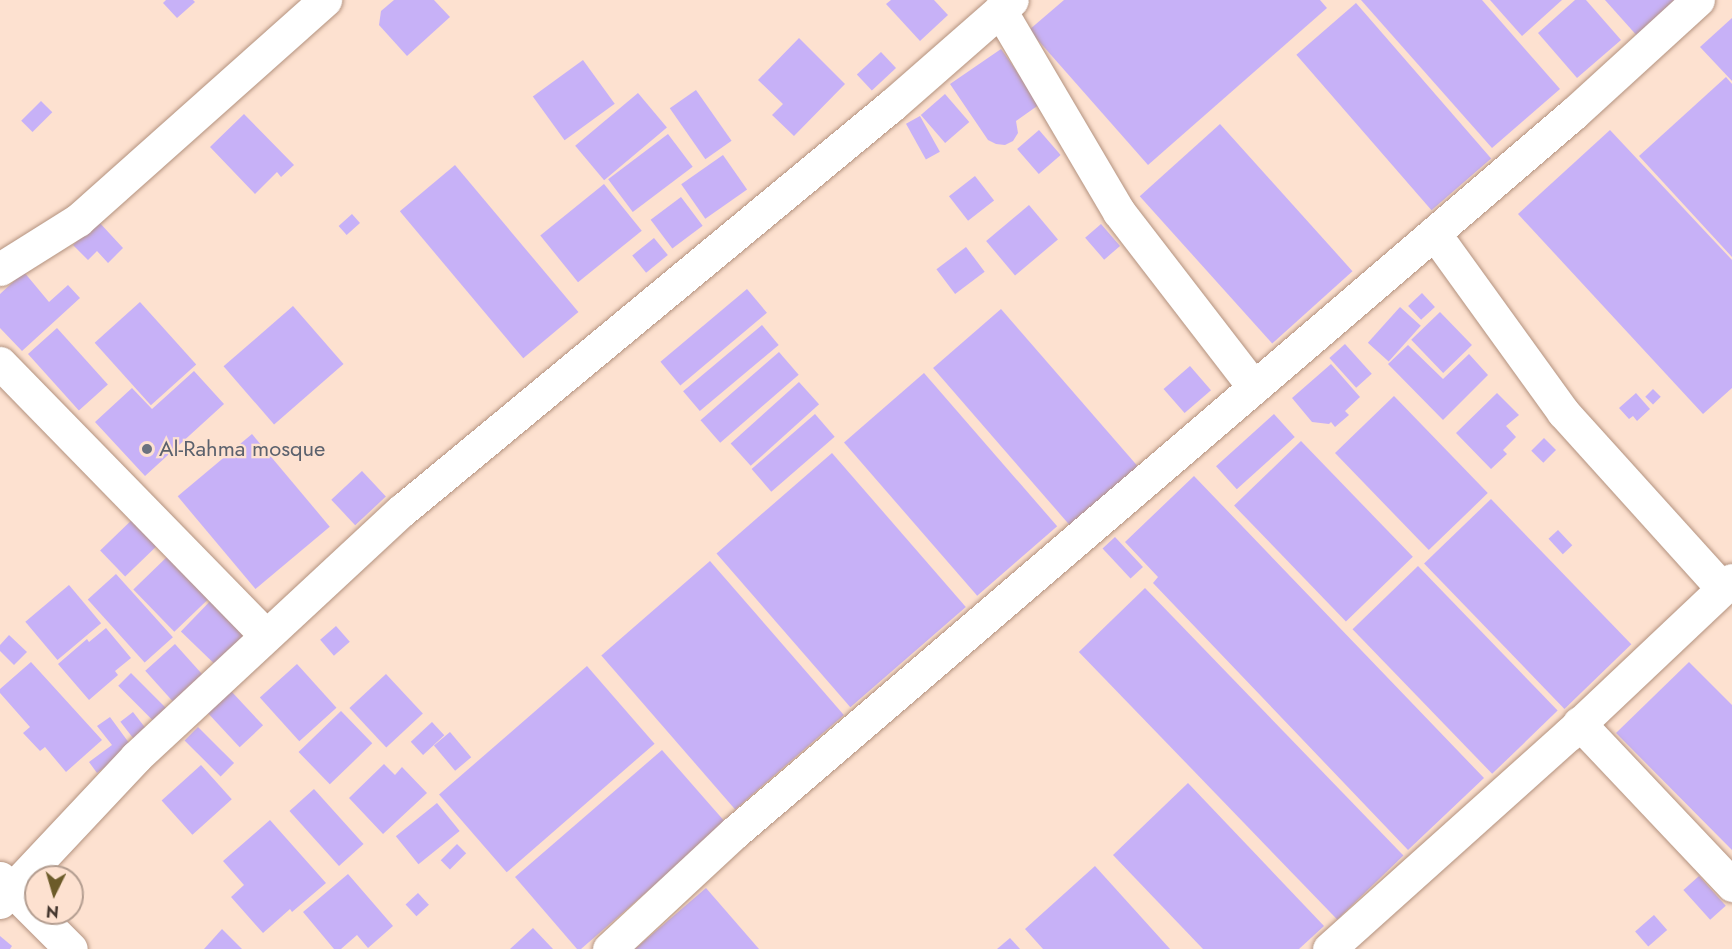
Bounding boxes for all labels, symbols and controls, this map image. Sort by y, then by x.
place label: Al-Rahma mosque [159,436,325,462]
marker: Al-Rahma mosque [140,442,154,456]
north arrow [24,865,84,925]
text: N [45,899,60,923]

